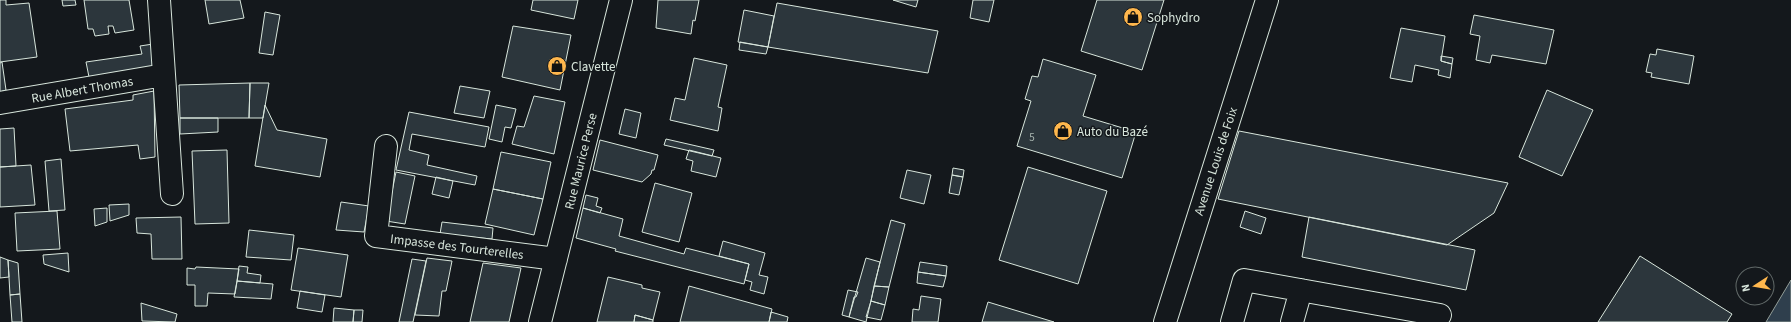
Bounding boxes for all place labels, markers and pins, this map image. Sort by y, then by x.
shop icon: Sophydro [1122,6,1144,28]
place label: Sophydro [1147,9,1200,27]
shop icon: Clavette [546,55,568,77]
place label: Clavette [571,58,615,76]
shop icon: Auto du Bazé [1052,120,1074,142]
place label: Auto du Bazé [1077,123,1148,141]

